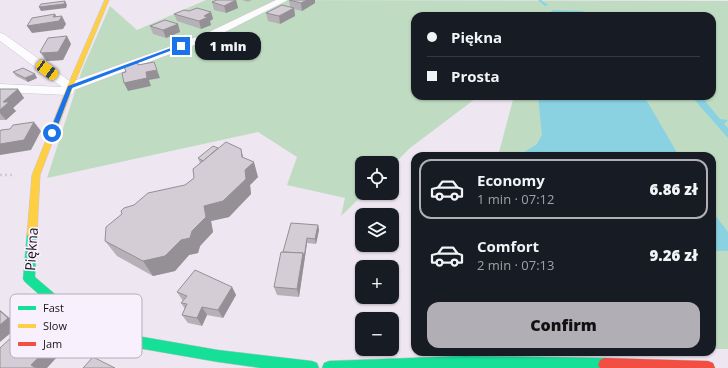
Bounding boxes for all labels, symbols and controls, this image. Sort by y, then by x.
text: Piękna [451,27,502,47]
callout: 1 min [195,32,261,60]
route end [172,37,190,55]
text: 1 min [210,37,246,55]
car [34,58,60,82]
text: Prosta [451,66,500,86]
route start [43,124,61,142]
map controls [355,156,399,356]
button: locate [355,156,399,200]
text: Economy [477,170,545,190]
icon: car [429,171,465,207]
text: 6.86 zł [650,179,698,199]
text: 1 min · 07:12 [477,190,554,208]
button: layers [355,208,399,252]
street label: Piękna [20,227,42,271]
text: Comfort [477,236,539,256]
icon: car [429,237,465,273]
text: 9.26 zł [650,245,698,265]
text: 2 min · 07:13 [477,256,554,274]
button: + [355,260,399,304]
legend [10,294,142,358]
text: Fast [43,300,64,315]
button: Confirm [427,302,700,348]
button: − [355,312,399,356]
text: Slow [43,318,67,333]
text: Jam [42,336,62,351]

